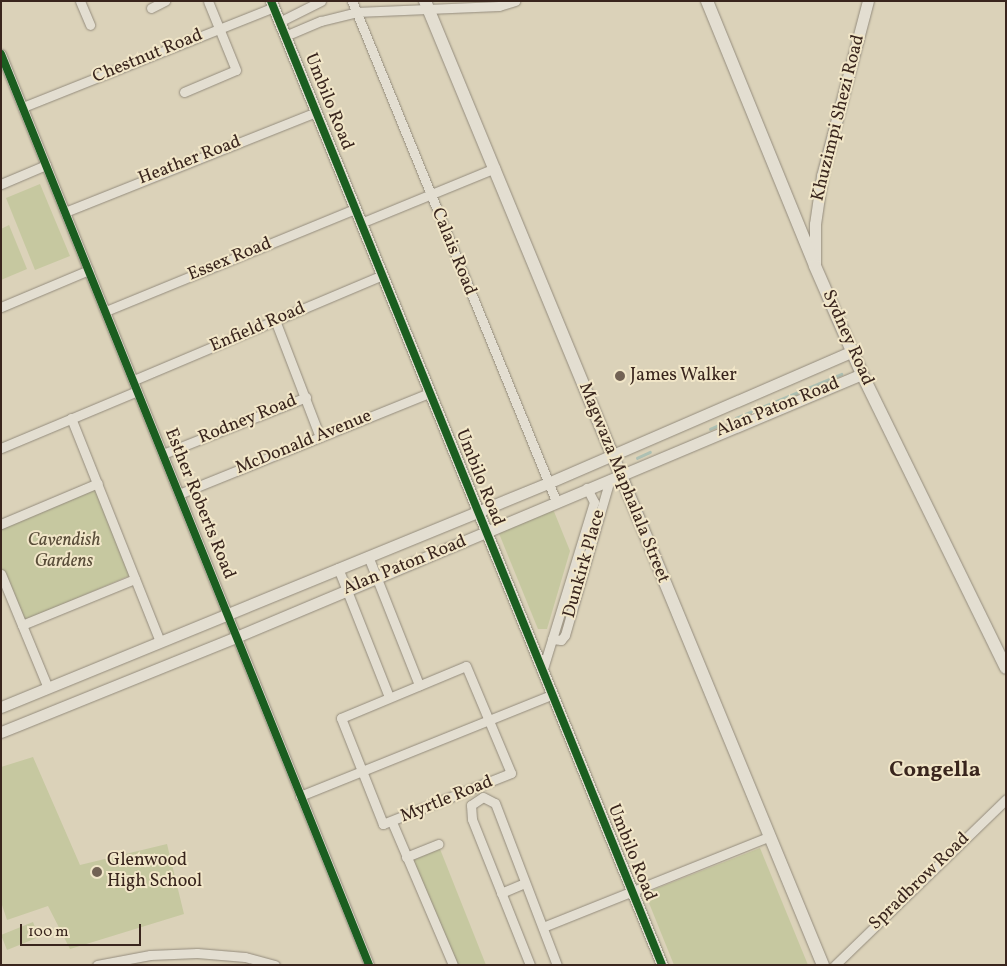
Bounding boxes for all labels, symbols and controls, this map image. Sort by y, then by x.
street label: Chestnut Road [90,25,206,89]
street label: Khuzimpi Shezi Road [808,33,870,203]
street label: Umbilo Road [299,50,357,154]
street label: Heather Road [136,132,244,190]
street label: Calais Road [426,205,480,299]
street label: Essex Road [185,233,275,287]
street label: Sydney Road [816,287,878,389]
street label: Enfield Road [207,298,309,358]
place label: James Walker [630,365,737,387]
marker: James Walker [614,370,626,382]
street label: Alan Paton Road [713,373,843,443]
street label: Magwaza Maphalala Street [573,380,673,586]
street label: Rodney Road [195,390,301,450]
street label: McDonald Avenue [233,406,375,480]
street label: Esther Roberts Road [159,425,239,583]
street label: Umbilo Road [450,426,508,530]
street label: Dunkirk Place [559,507,611,621]
park label: Cavendish Gardens [28,531,100,574]
street label: Alan Paton Road [340,531,470,601]
district label: Congella [889,758,981,784]
street label: Myrtle Road [398,772,496,828]
street label: Umbilo Road [602,801,660,905]
street label: Spradbrow Road [865,828,975,936]
place label: Glenwood High School [107,851,202,894]
marker: Glenwood High School [91,866,103,878]
scale bar [22,914,144,946]
text: 100 m [28,922,68,943]

